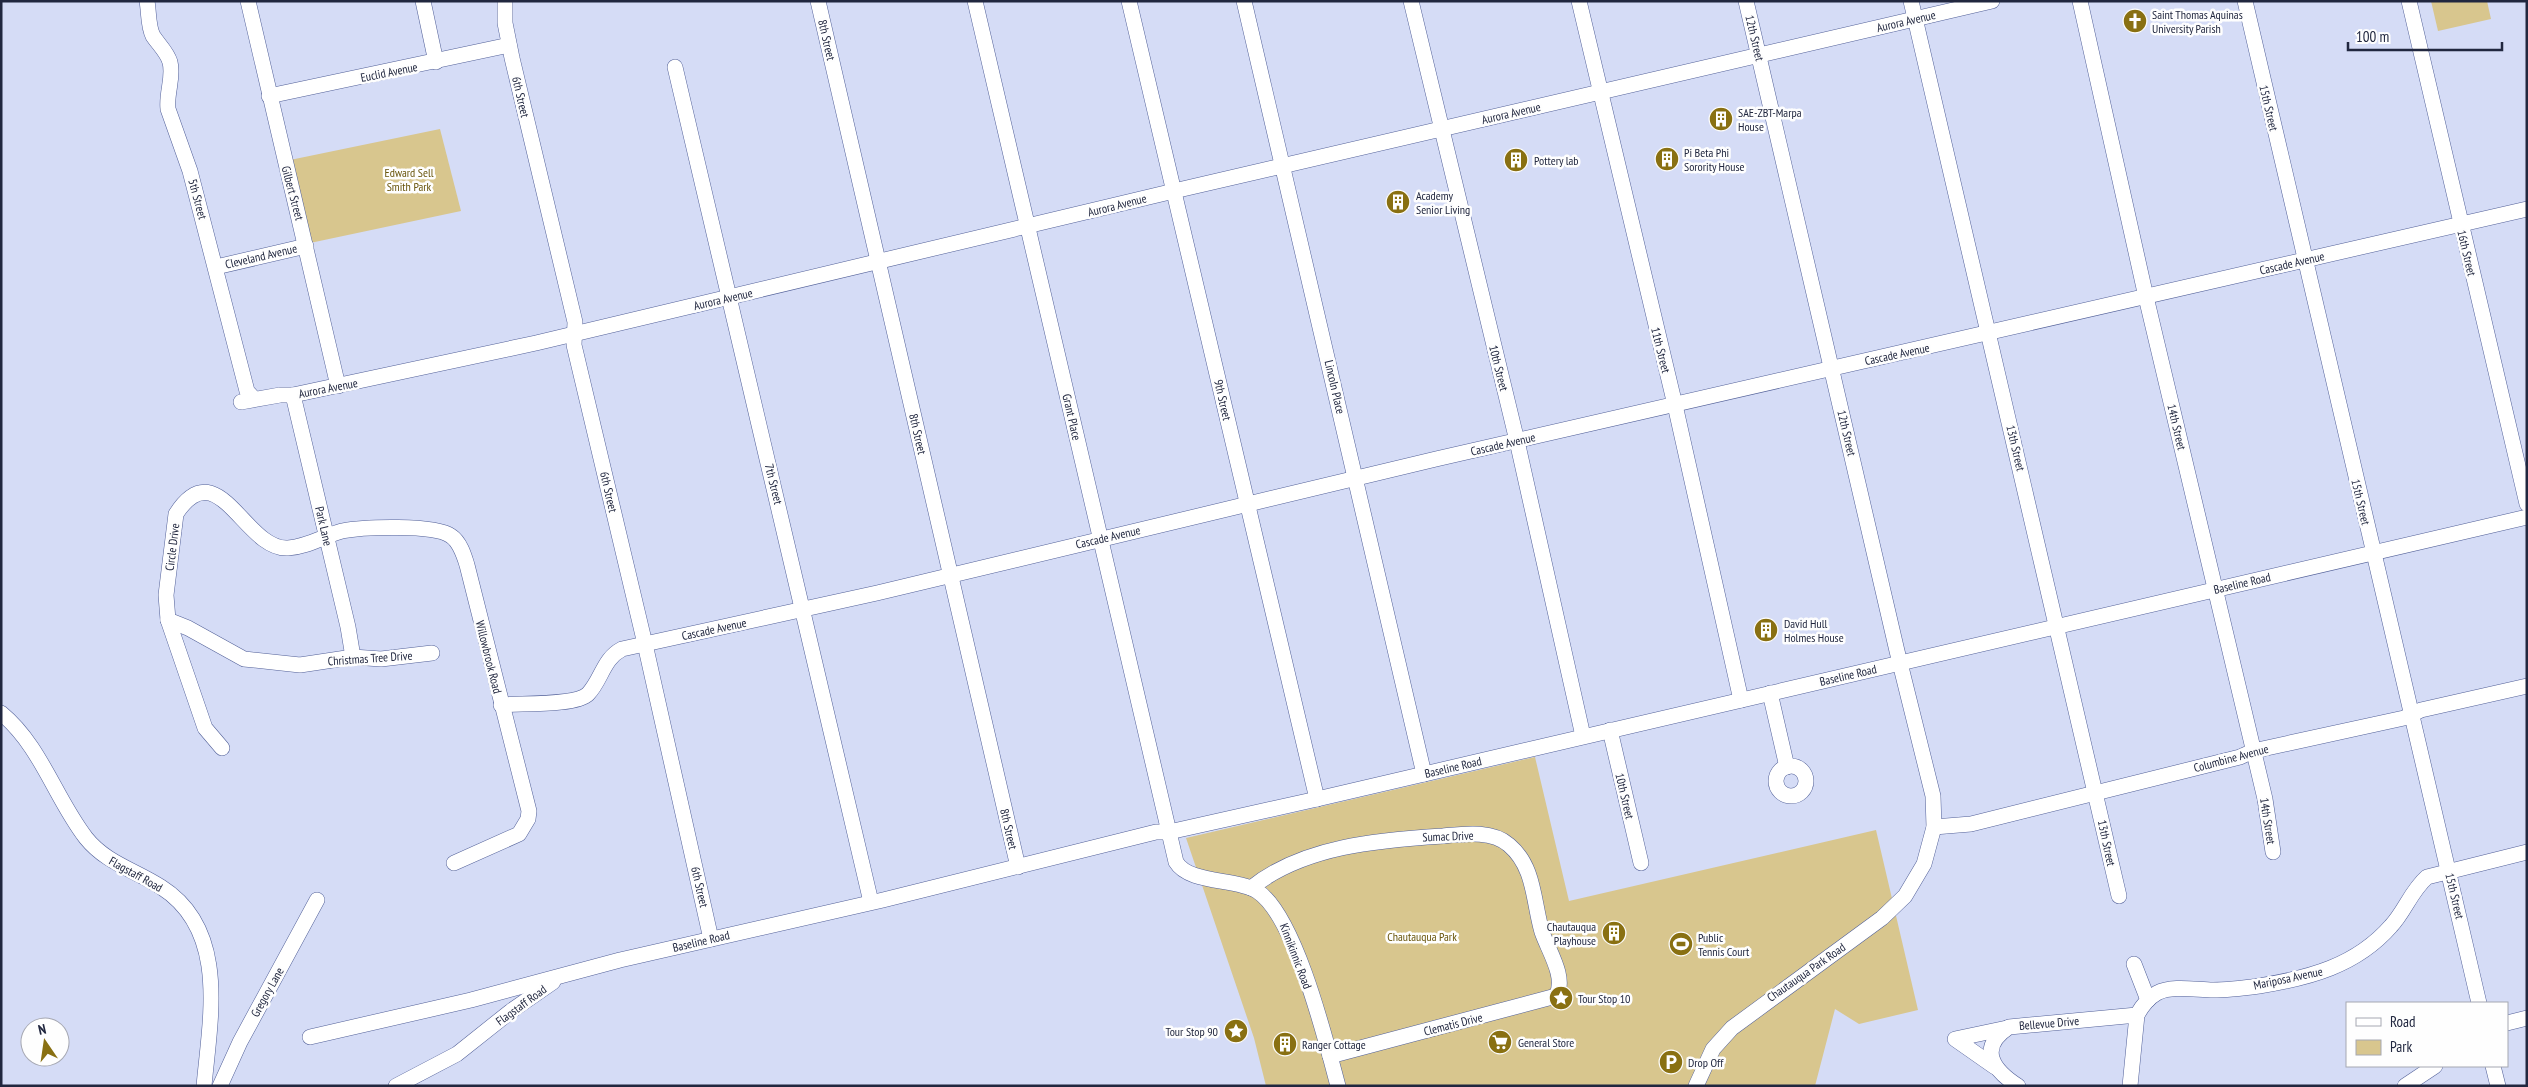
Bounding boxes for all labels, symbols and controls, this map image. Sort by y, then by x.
street label: Aurora Avenue [1875,7,1937,35]
place label: Saint Thomas Aquinas University Parish [2152,7,2243,36]
church icon: Saint Thomas Aquinas University Parish [2122,8,2148,34]
street label: 12th Street [1742,14,1768,63]
street label: 8th Street [815,18,839,63]
scale bar [2348,20,2502,52]
text: 100 m [2356,27,2389,46]
street label: Euclid Avenue [359,59,419,85]
street label: 6th Street [509,75,533,120]
street label: 15th Street [2256,84,2282,133]
street label: Aurora Avenue [1480,99,1542,127]
place label: SAE-ZBT-Marpa House [1738,105,1802,134]
building icon: SAE-ZBT-Marpa House [1708,106,1734,132]
place label: Pi Beta Phi Sorority House [1684,145,1745,174]
building icon: Pi Beta Phi Sorority House [1654,146,1680,172]
building icon: Pottery lab [1503,147,1529,173]
place label: Pottery lab [1534,153,1579,168]
street label: Gilbert Street [279,164,308,223]
park label: Edward Sell Smith Park [385,165,434,194]
street label: 5th Street [185,177,211,222]
place label: Academy Senior Living [1416,188,1470,217]
building icon: Academy Senior Living [1385,189,1411,215]
street label: Aurora Avenue [1086,190,1148,220]
street label: 16th Street [2454,229,2480,278]
street label: Cleveland Avenue [224,240,298,272]
street label: Cascade Avenue [2258,248,2326,278]
street label: Aurora Avenue [692,285,754,313]
street label: 11th Street [1648,325,1674,375]
street label: Cascade Avenue [1863,340,1931,368]
street label: 10th Street [1486,343,1512,393]
street label: Lincoln Place [1322,359,1348,415]
street label: Aurora Avenue [297,375,359,401]
street label: 9th Street [1211,378,1235,423]
street label: Grant Place [1059,392,1085,442]
street label: 14th Street [2164,403,2190,452]
street label: 12th Street [1834,409,1860,458]
street label: 8th Street [906,412,930,457]
street label: 13th Street [2003,424,2029,473]
street label: Cascade Avenue [1469,429,1537,459]
street label: 7th Street [762,462,786,507]
street label: 6th Street [597,470,621,515]
street label: 15th Street [2348,478,2374,527]
street label: Park Lane [312,505,336,547]
street label: Circle Drive [162,522,182,572]
street label: Cascade Avenue [1074,522,1142,552]
street label: Baseline Road [2212,569,2272,597]
street label: Cascade Avenue [680,615,748,643]
place label: David Hull Holmes House [1784,616,1844,645]
building icon: David Hull Holmes House [1753,617,1779,643]
street label: Willowbrook Road [473,619,505,695]
street label: Christmas Tree Drive [327,648,413,668]
street label: Baseline Road [1818,661,1878,689]
street label: Columbine Avenue [2192,741,2270,775]
street label: Baseline Road [1423,753,1483,781]
street label: 10th Street [1612,772,1638,821]
street label: 14th Street [2257,797,2279,846]
street label: 8th Street [997,807,1021,852]
street label: 13th Street [2095,819,2119,868]
street label: Sumac Drive [1422,828,1474,844]
street label: Flagstaff Road [107,853,165,895]
street label: 6th Street [688,865,712,910]
street label: 15th Street [2442,872,2468,921]
place label: Chautauqua Playhouse [1547,919,1596,948]
building icon: Chautauqua Playhouse [1601,920,1627,946]
street label: Kinnikinnic Road [1277,921,1315,991]
street label: Baseline Road [671,927,731,955]
park label: Chautauqua Park [1387,929,1457,944]
place label: Public Tennis Court [1698,930,1750,959]
sports icon: Public Tennis Court [1668,931,1694,957]
street label: Chautauqua Park Road [1764,939,1848,1005]
street label: Mariposa Avenue [2252,963,2324,993]
street label: Gregory Lane [247,965,287,1019]
street label: Flagstaff Road [493,982,549,1028]
place icon: Tour Stop 10 [1548,985,1574,1011]
place label: Tour Stop 10 [1578,991,1630,1006]
legend [2346,1002,2508,1067]
street label: Clematis Drive [1422,1009,1484,1039]
text: Road [2390,1012,2416,1031]
street label: Bellevue Drive [2018,1013,2080,1033]
north arrow [20,1017,70,1067]
place icon: Tour Stop 90 [1223,1018,1249,1044]
text: N [36,1020,48,1039]
place label: Tour Stop 90 [1166,1024,1218,1039]
supermarket icon: General Store [1487,1029,1513,1055]
building icon: Ranger Cottage [1272,1031,1298,1057]
place label: General Store [1518,1035,1574,1050]
place label: Ranger Cottage [1302,1037,1366,1052]
text: Park [2390,1037,2412,1056]
parking icon: Drop Off [1658,1049,1684,1075]
place label: Drop Off [1688,1055,1724,1070]

